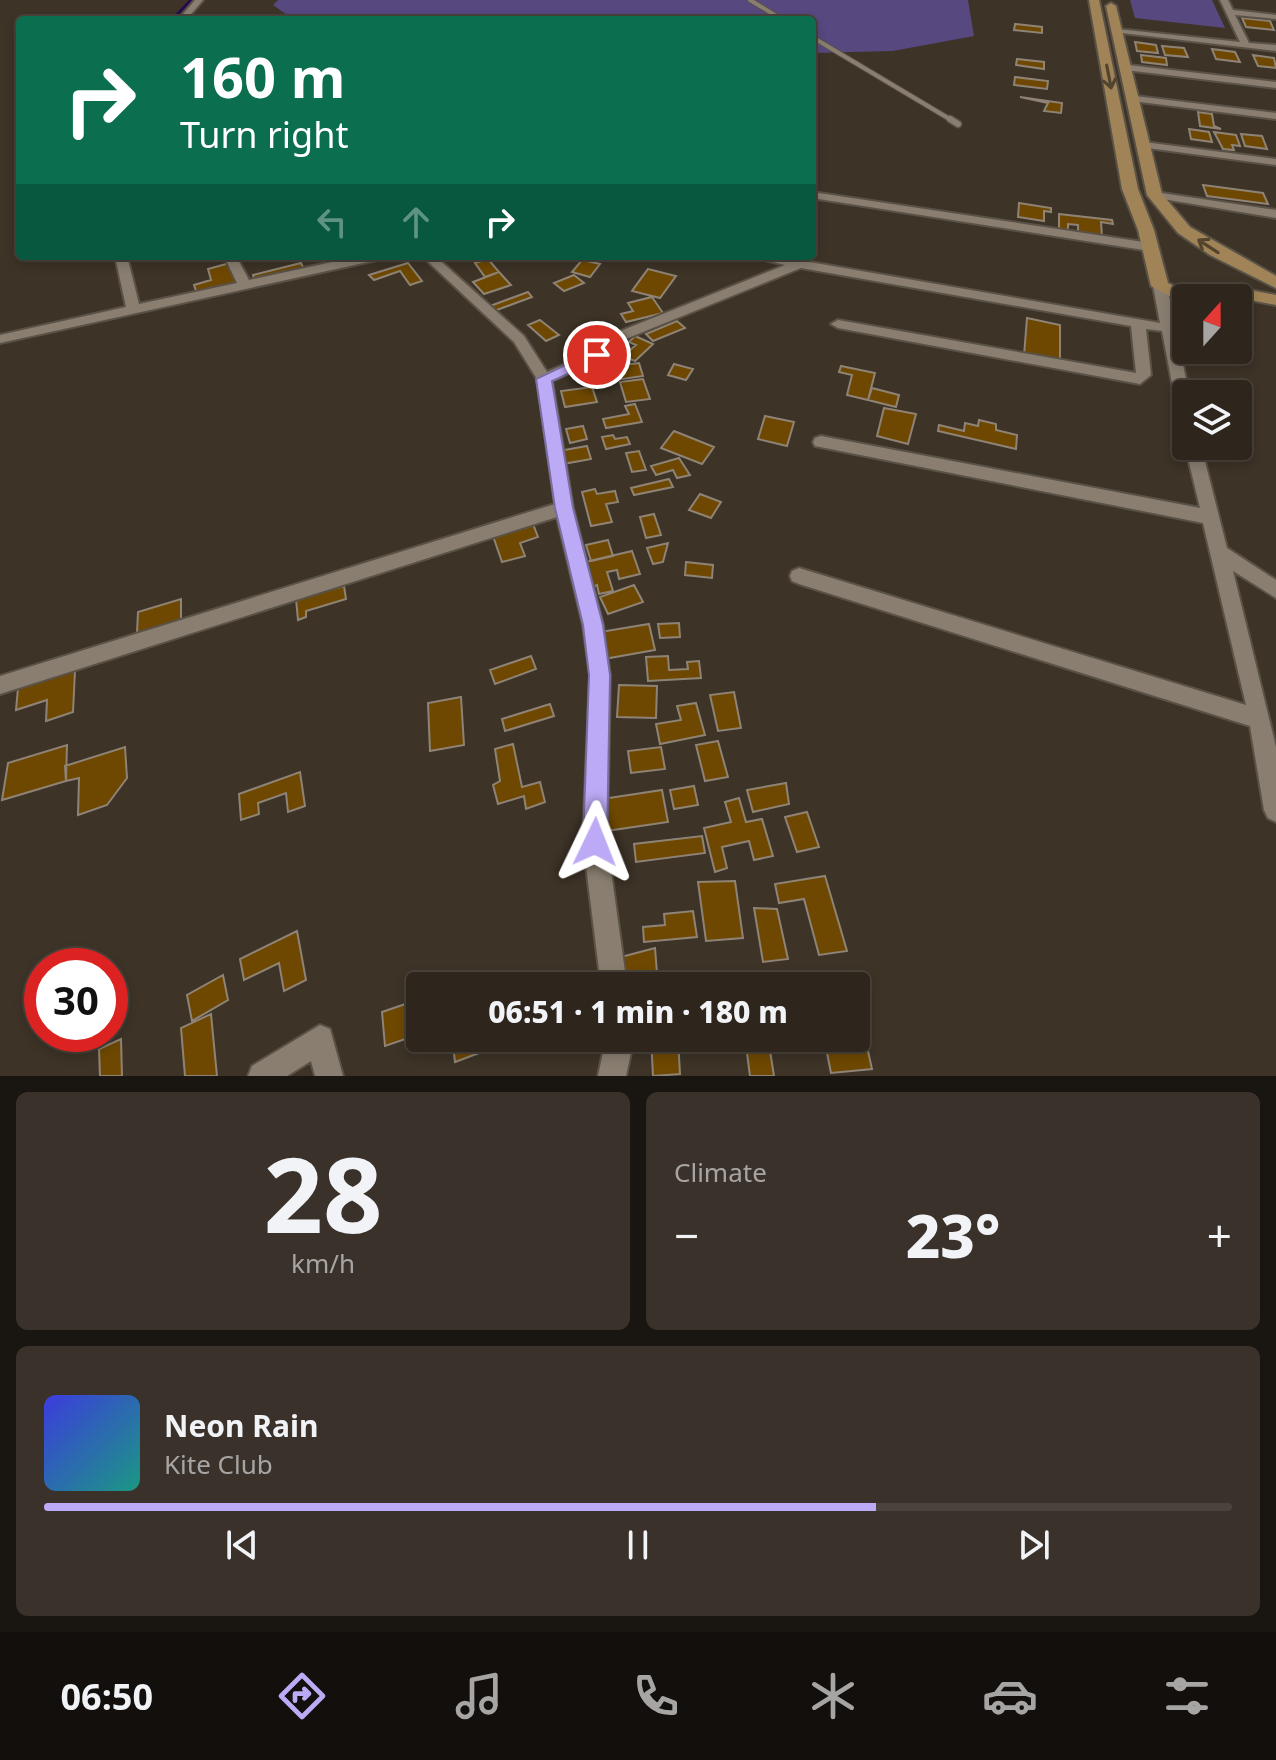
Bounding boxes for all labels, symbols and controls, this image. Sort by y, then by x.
text: 160 m [180,38,345,114]
icon: right [48,48,152,152]
one-way arrow [1102,63,1117,89]
text: Turn right [180,110,348,159]
icon: left [310,200,354,244]
icon: ahead [394,200,438,244]
icon: right [478,200,522,244]
one-way arrow [1197,237,1219,254]
north arrow [1172,284,1252,364]
map controls [1172,284,1252,460]
pin [563,321,631,389]
icon: arrive [575,333,619,377]
button: layers [1172,380,1252,460]
position arrow [553,800,637,884]
speed limit sign: 30 [24,948,128,1052]
text: 06:51 · 1 min · 180 m [488,991,788,1032]
text: 28 [264,1122,382,1263]
text: Climate [674,1154,767,1190]
text: 23° [906,1194,1000,1276]
text: − [674,1205,699,1265]
text: + [1207,1205,1232,1265]
text: km/h [291,1245,355,1281]
text: Neon Rain [164,1405,318,1446]
text: Kite Club [164,1446,273,1482]
icon: previous [220,1523,264,1567]
icon: pause [616,1523,660,1567]
icon: next [1012,1523,1056,1567]
icon: directions [274,1668,330,1724]
icon: music [451,1668,507,1724]
icon: phone [628,1668,684,1724]
icon: climate [805,1668,861,1724]
icon: car [982,1668,1038,1724]
icon: filters [1159,1668,1215,1724]
text: 06:50 [61,1672,153,1721]

